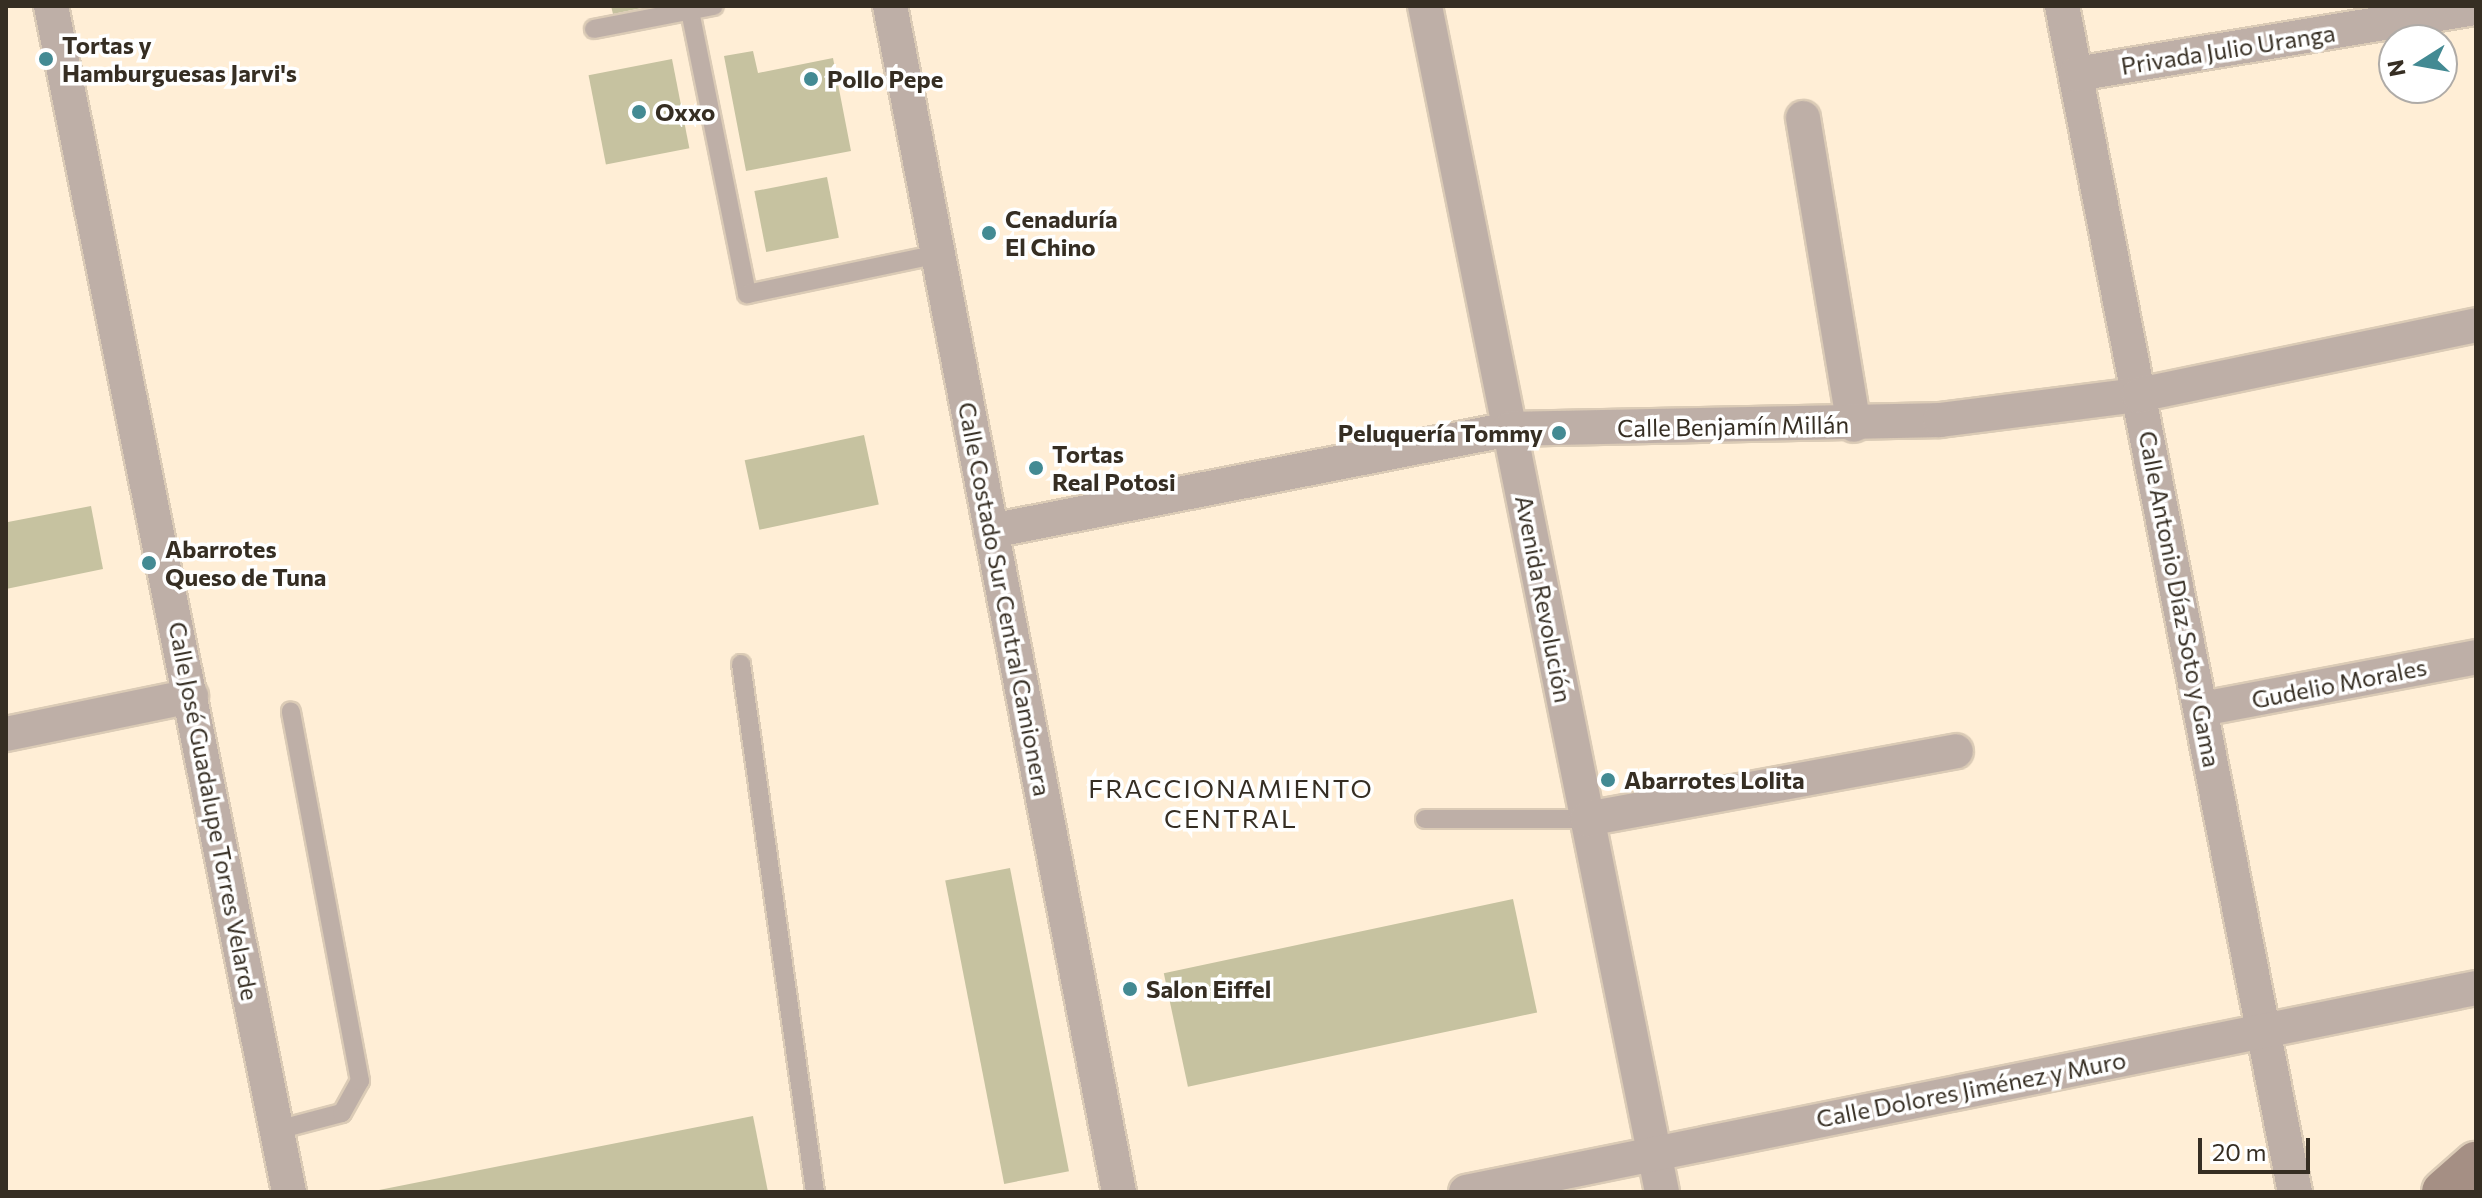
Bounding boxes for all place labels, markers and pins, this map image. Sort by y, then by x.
place label: Tortas y Hamburguesas Jarvi's [62,31,297,87]
marker: Tortas y Hamburguesas Jarvi's [37,50,55,68]
place label: Pollo Pepe [827,65,943,93]
marker: Pollo Pepe [802,70,820,88]
place label: Oxxo [655,98,715,126]
marker: Oxxo [630,103,648,121]
place label: Cenaduría El Chino [1005,205,1118,261]
marker: Cenaduría El Chino [980,224,998,242]
place label: Peluquería Tommy [1338,419,1543,447]
marker: Peluquería Tommy [1550,424,1568,442]
place label: Tortas Real Potosi [1052,440,1176,496]
marker: Tortas Real Potosi [1027,459,1045,477]
place label: Abarrotes Queso de Tuna [165,535,326,591]
marker: Abarrotes Queso de Tuna [140,554,158,572]
place label: Abarrotes Lolita [1624,766,1805,794]
marker: Abarrotes Lolita [1599,771,1617,789]
place label: Salon Eiffel [1146,975,1271,1003]
marker: Salon Eiffel [1121,980,1139,998]

